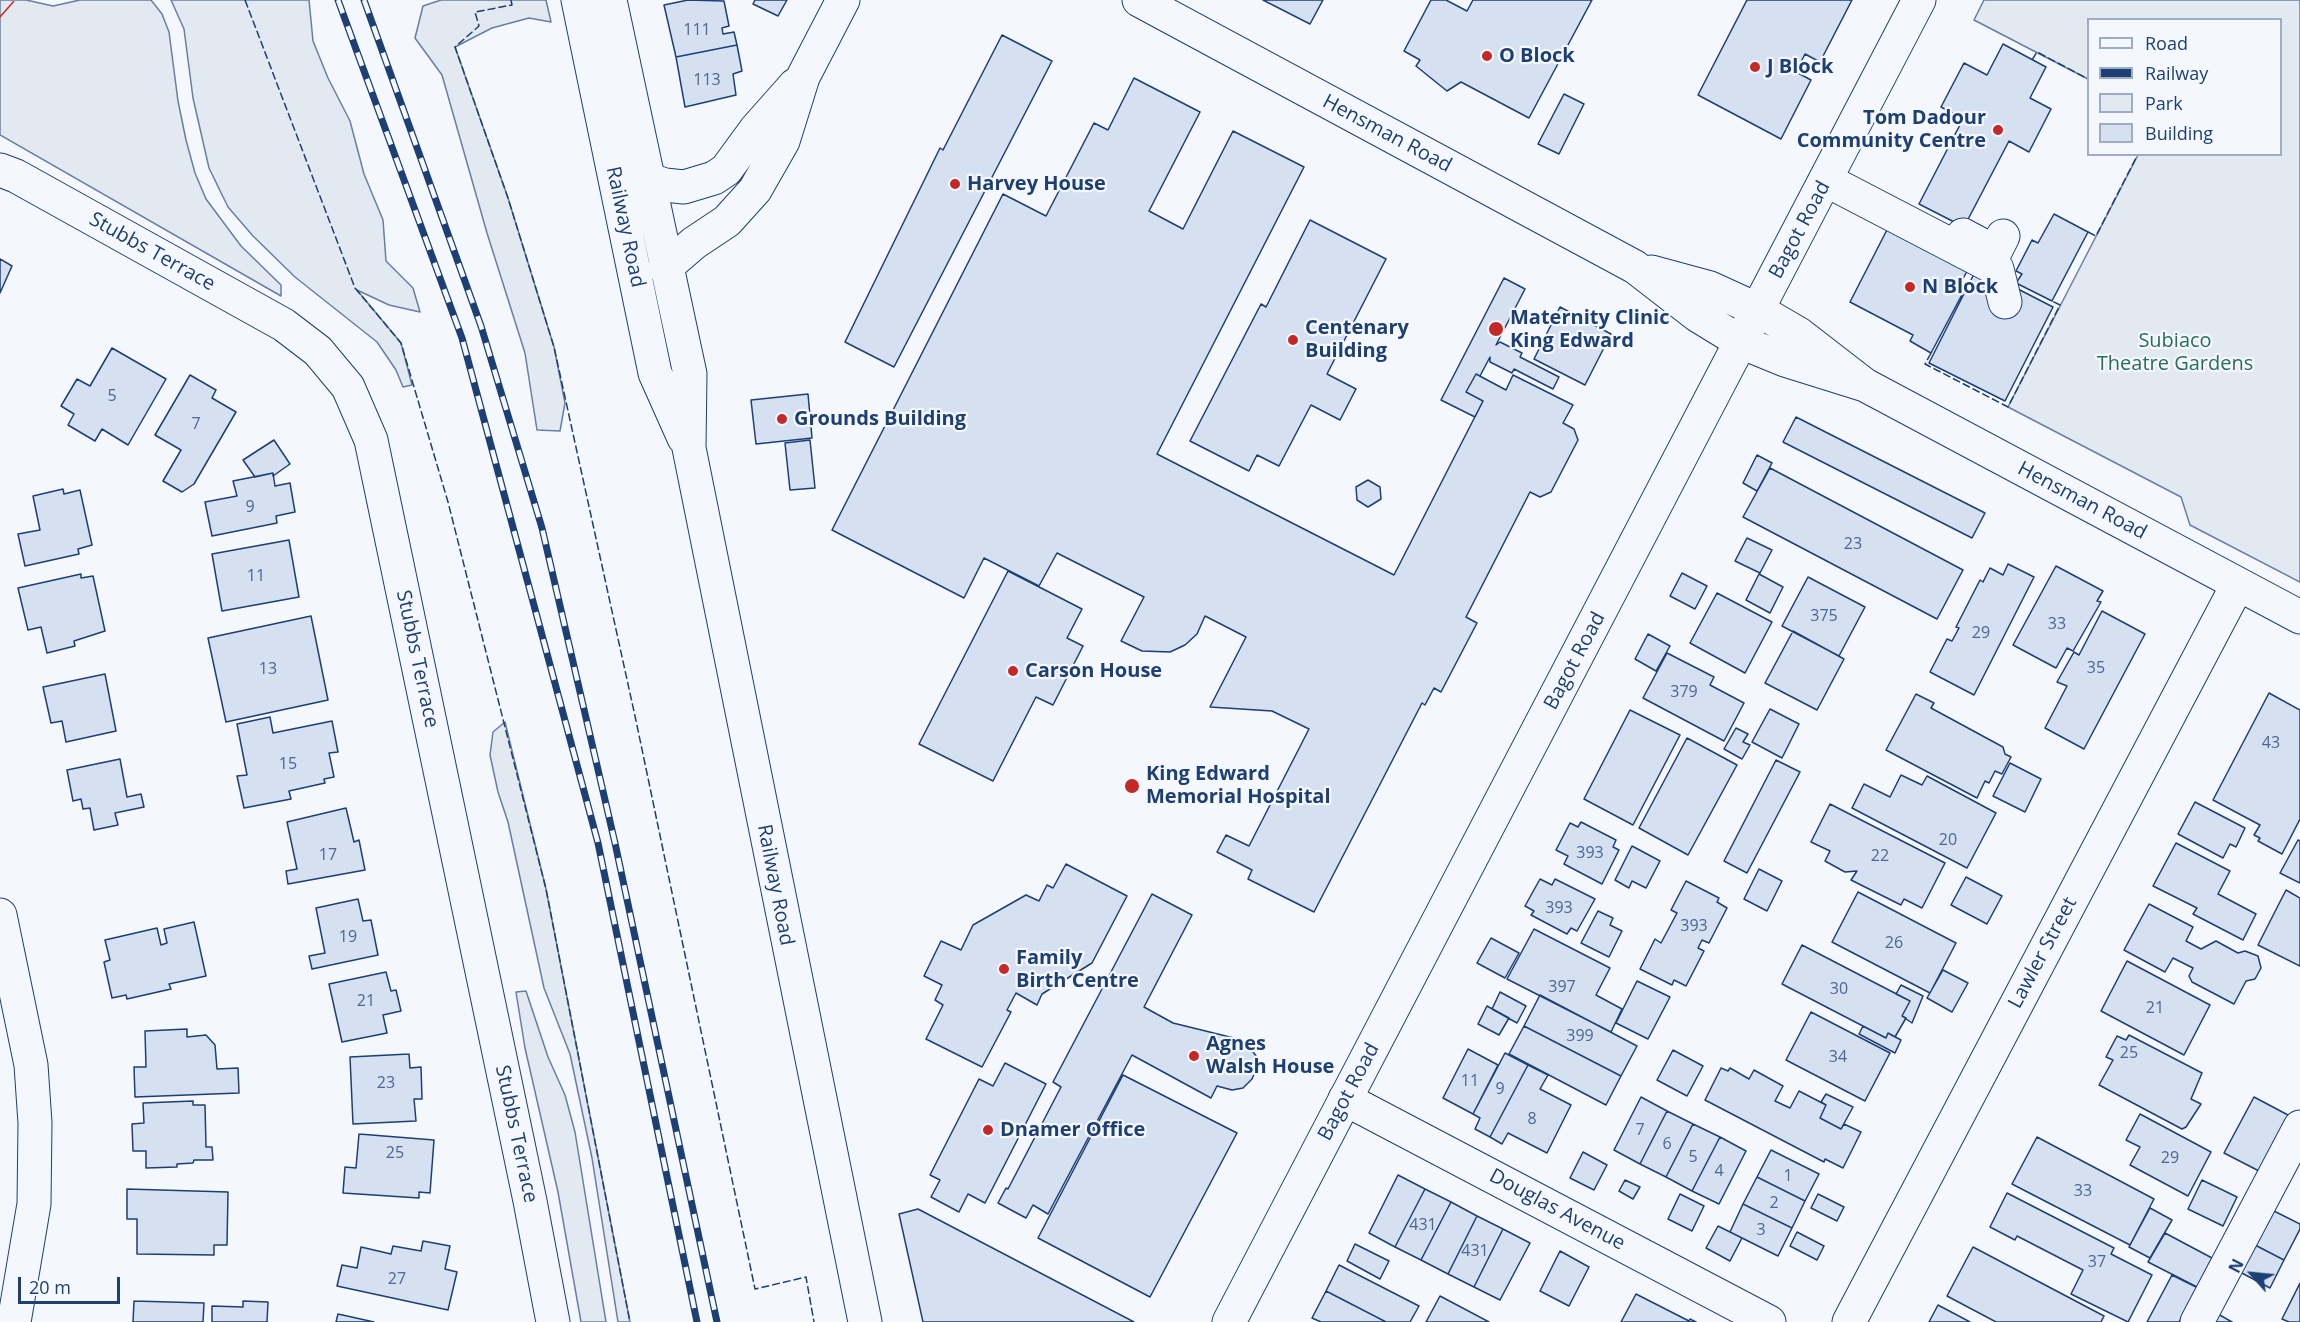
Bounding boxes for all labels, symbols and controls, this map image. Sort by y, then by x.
legend [2087,18,2282,156]
house number: 111 [683,20,711,40]
text: Road [2145,31,2188,55]
place label: O Block [1499,44,1575,68]
marker: O Block [1480,49,1494,63]
place label: J Block [1767,55,1833,79]
marker: J Block [1748,60,1762,74]
text: Railway [2145,61,2208,85]
house number: 113 [693,70,721,90]
street label: Hensman Road [1318,90,1456,178]
text: Park [2145,91,2183,115]
place label: Tom Dadour Community Centre [1797,106,1986,153]
text: Building [2145,121,2213,145]
marker: Tom Dadour Community Centre [1991,123,2005,137]
street label: Railway Road [600,164,650,290]
place label: Harvey House [967,172,1106,196]
marker: Harvey House [948,177,962,191]
street label: Bagot Road [1764,177,1836,283]
street label: Stubbs Terrace [85,208,219,296]
place label: N Block [1922,275,1998,299]
marker: N Block [1903,280,1917,294]
place label: Maternity Clinic King Edward [1510,306,1670,353]
place label: Centenary Building [1305,316,1409,363]
marker: Maternity Clinic King Edward [1487,320,1505,338]
park label: Subiaco Theatre Gardens [2097,329,2253,376]
marker: Centenary Building [1286,333,1300,347]
house number: 5 [107,386,117,406]
place label: Grounds Building [794,407,966,431]
marker: Grounds Building [775,412,789,426]
house number: 7 [191,414,201,434]
street label: Hensman Road [2013,457,2151,545]
house number: 9 [245,497,255,517]
house number: 23 [1844,534,1862,554]
house number: 11 [247,566,265,586]
street label: Stubbs Terrace [391,588,443,730]
house number: 375 [1810,606,1838,626]
street label: Bagot Road [1539,608,1611,714]
house number: 33 [2048,614,2066,634]
house number: 29 [1972,623,1990,643]
house number: 35 [2087,658,2105,678]
house number: 13 [259,659,277,679]
place label: Carson House [1025,659,1162,683]
marker: Carson House [1006,664,1020,678]
house number: 379 [1670,682,1698,702]
house number: 43 [2262,733,2280,753]
house number: 15 [279,754,297,774]
place label: King Edward Memorial Hospital [1146,762,1331,809]
marker: King Edward Memorial Hospital [1123,777,1141,795]
street label: Railway Road [751,822,799,948]
house number: 20 [1939,830,1957,850]
house number: 393 [1576,843,1604,863]
house number: 17 [319,845,337,865]
house number: 22 [1871,846,1889,866]
street label: Lawler Street [2004,893,2082,1013]
house number: 393 [1545,898,1573,918]
house number: 393 [1680,916,1708,936]
house number: 19 [339,927,357,947]
house number: 26 [1885,933,1903,953]
place label: Family Birth Centre [1016,946,1139,993]
marker: Family Birth Centre [997,962,1011,976]
house number: 397 [1548,977,1576,997]
house number: 30 [1830,979,1848,999]
house number: 21 [357,991,375,1011]
house number: 21 [2146,998,2164,1018]
house number: 399 [1566,1026,1594,1046]
place label: Agnes Walsh House [1206,1032,1334,1079]
street label: Bagot Road [1313,1039,1385,1145]
house number: 25 [2120,1043,2138,1063]
house number: 34 [1829,1047,1847,1067]
marker: Agnes Walsh House [1187,1049,1201,1063]
street label: Stubbs Terrace [490,1063,542,1205]
house number: 11 [1461,1071,1479,1091]
house number: 23 [377,1073,395,1093]
house number: 9 [1495,1079,1505,1099]
house number: 8 [1527,1109,1537,1129]
place label: Dnamer Office [1000,1118,1145,1142]
house number: 7 [1635,1120,1645,1140]
marker: Dnamer Office [981,1123,995,1137]
house number: 6 [1662,1134,1672,1154]
house number: 25 [386,1143,404,1163]
house number: 5 [1688,1147,1698,1167]
house number: 29 [2161,1148,2179,1168]
house number: 4 [1714,1161,1724,1181]
street label: Douglas Avenue [1485,1164,1629,1256]
house number: 1 [1783,1166,1793,1186]
house number: 33 [2074,1181,2092,1201]
house number: 2 [1769,1193,1779,1213]
house number: 431 [1409,1215,1437,1235]
house number: 3 [1756,1220,1766,1240]
house number: 431 [1461,1241,1489,1261]
north arrow [2222,1244,2282,1304]
house number: 37 [2088,1252,2106,1272]
text: N [2223,1255,2249,1277]
scale bar [21,1265,123,1303]
house number: 27 [388,1269,406,1289]
text: 20 m [29,1275,71,1299]

